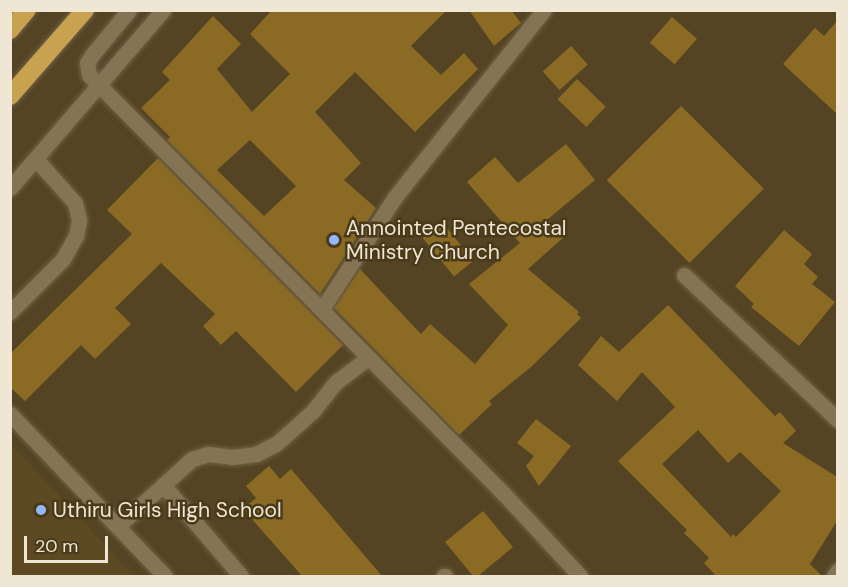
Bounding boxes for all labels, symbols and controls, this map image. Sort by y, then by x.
place label: Annointed Pentecostal Ministry Church [346,215,567,265]
marker: Annointed Pentecostal Ministry Church [327,233,341,247]
place label: Uthiru Girls High School [53,497,282,523]
marker: Uthiru Girls High School [34,503,48,517]
scale bar [27,524,111,562]
text: 20 m [35,534,78,558]

